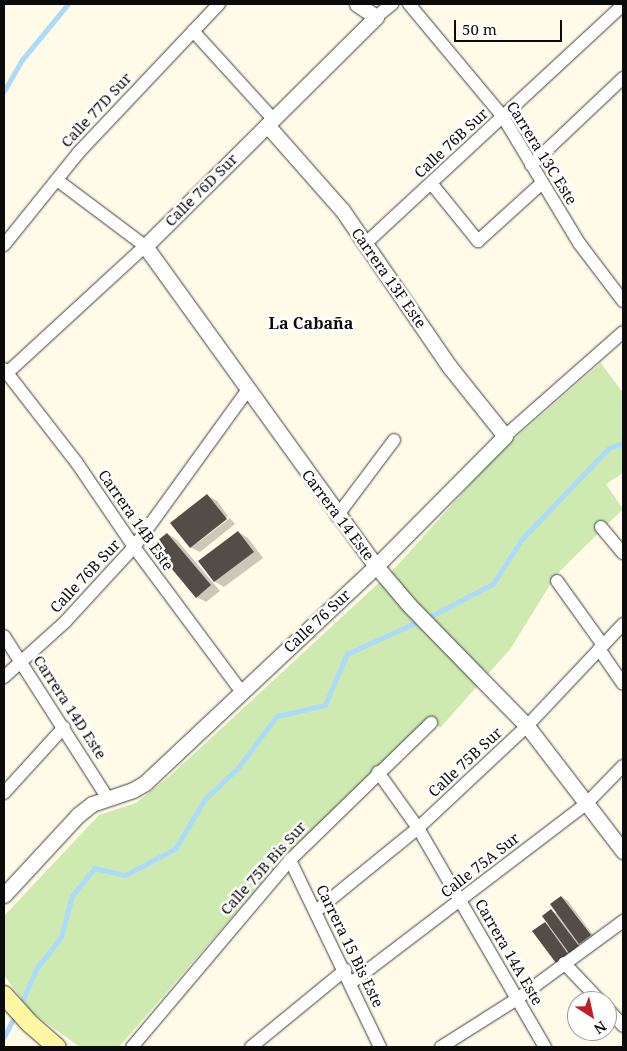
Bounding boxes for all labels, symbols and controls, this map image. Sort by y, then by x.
scale bar [457,10,564,42]
text: 50 m [462,19,497,39]
street label: Calle 77D Sur [57,69,135,151]
street label: Carrera 13C Este [503,98,581,208]
street label: Calle 76B Sur [410,104,492,182]
street label: Calle 76D Sur [161,150,241,230]
street label: Carrera 13F Este [348,225,430,331]
district label: La Cabaña [269,313,353,333]
street label: Carrera 14B Este [95,466,177,574]
street label: Carrera 14 Este [298,466,378,564]
street label: Calle 76B Sur [46,535,124,617]
street label: Calle 76 Sur [280,586,354,656]
street label: Carrera 14D Este [30,652,110,762]
street label: Calle 75B Sur [424,723,506,801]
street label: Calle 75B Bis Sur [216,818,310,918]
street label: Calle 75A Sur [437,829,523,901]
street label: Carrera 15 Bis Este [312,882,388,1010]
street label: Carrera 14A Este [471,896,547,1008]
north arrow [567,991,617,1041]
text: N [590,1017,610,1039]

